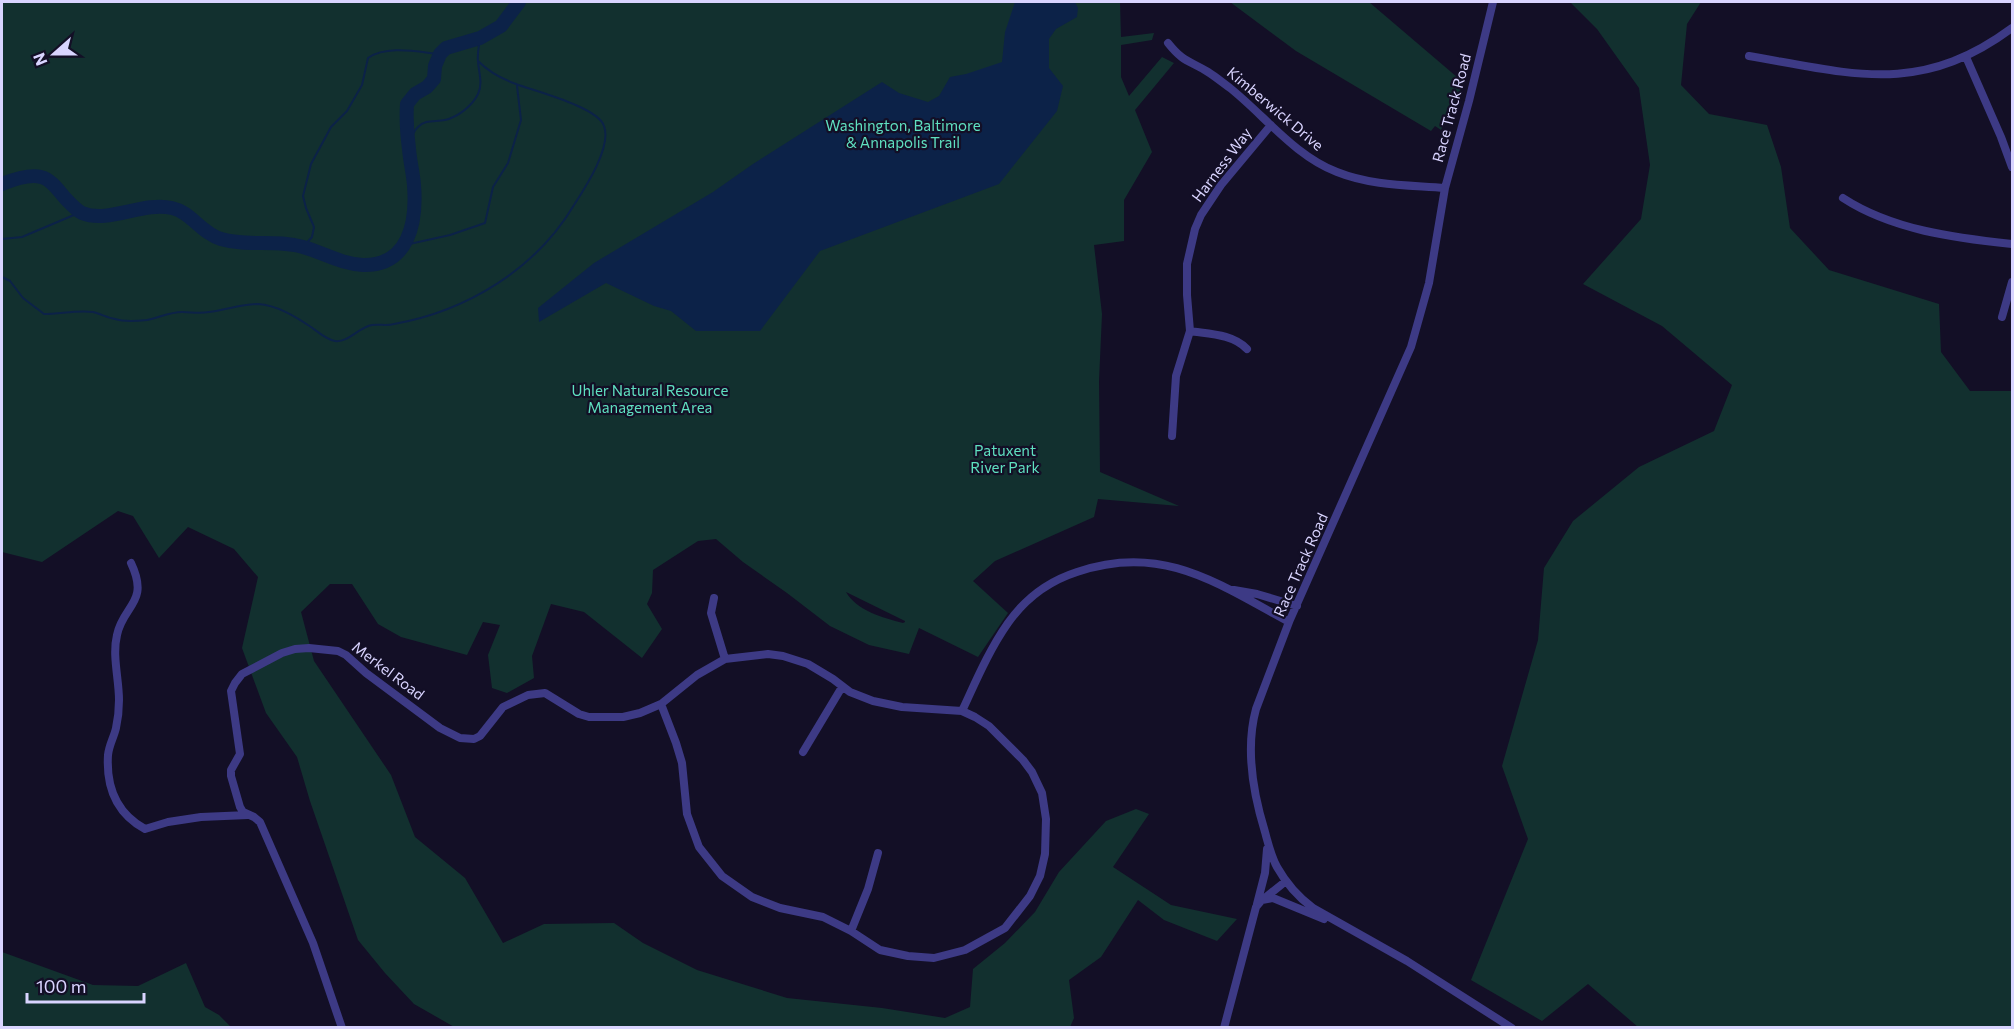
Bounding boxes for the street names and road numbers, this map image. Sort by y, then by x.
street label: Race Track Road [1428,52,1474,164]
street label: Kimberwick Drive [1224,63,1328,154]
street label: Harness Way [1188,124,1255,205]
street label: Race Track Road [1269,510,1331,619]
street label: Merkel Road [349,637,428,703]

